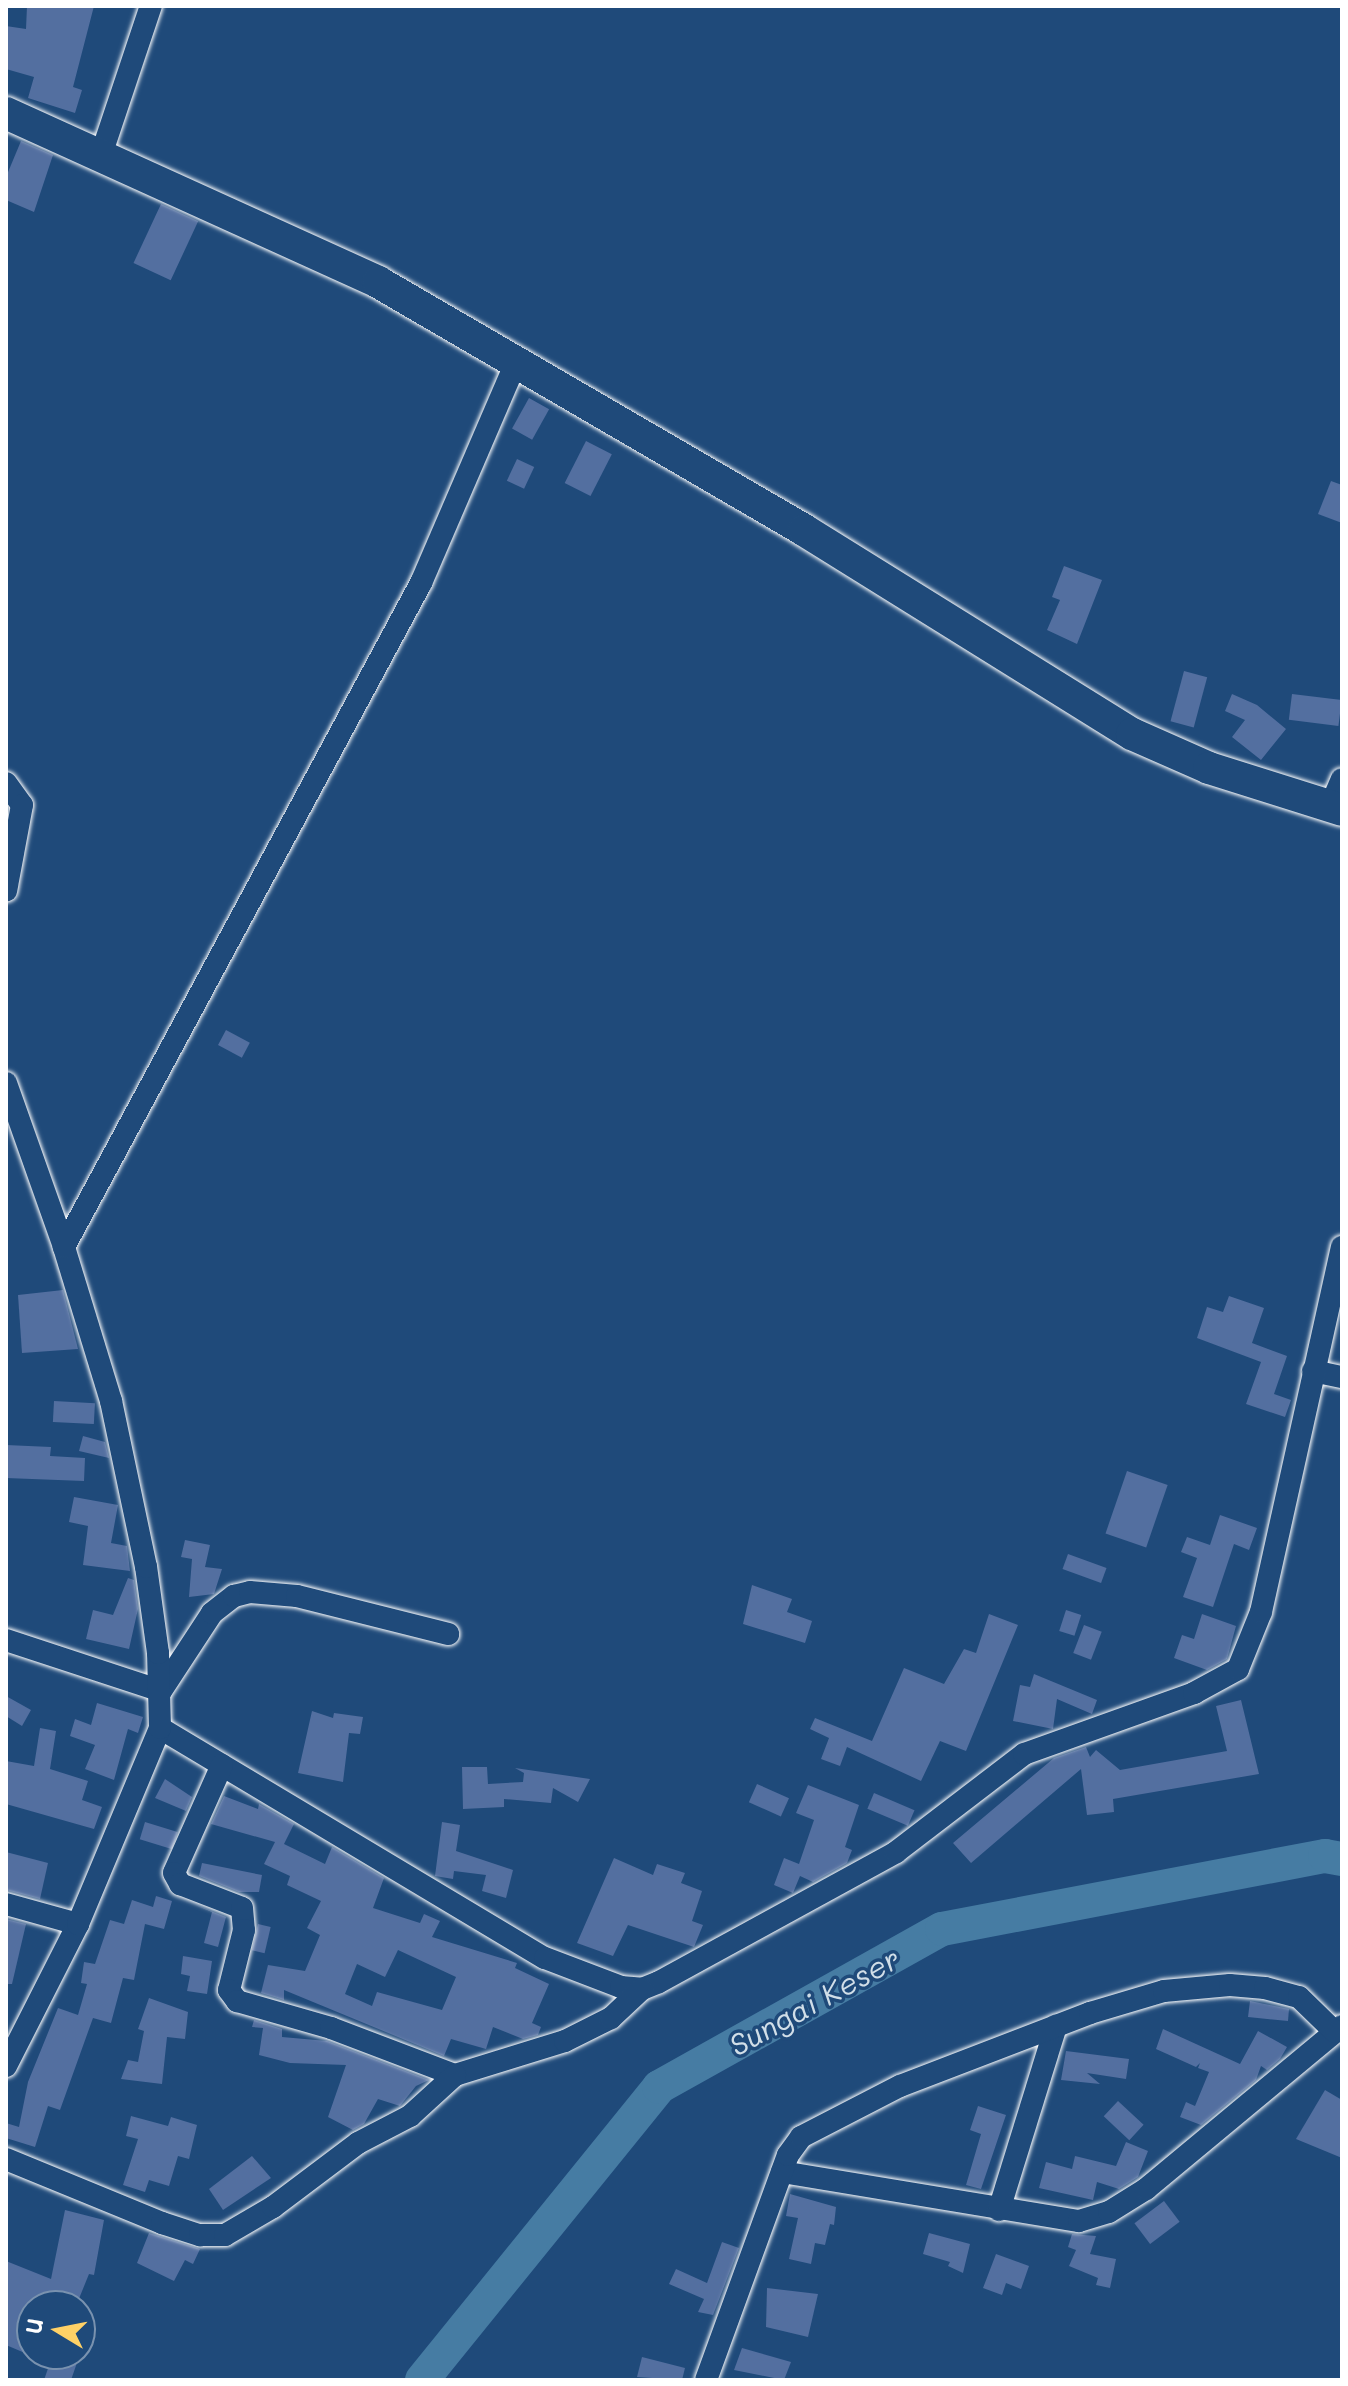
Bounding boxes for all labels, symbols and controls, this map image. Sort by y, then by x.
water label: Sungai Keser [722,1939,906,2063]
north arrow [16,2290,96,2370]
text: U [18,2316,49,2336]

